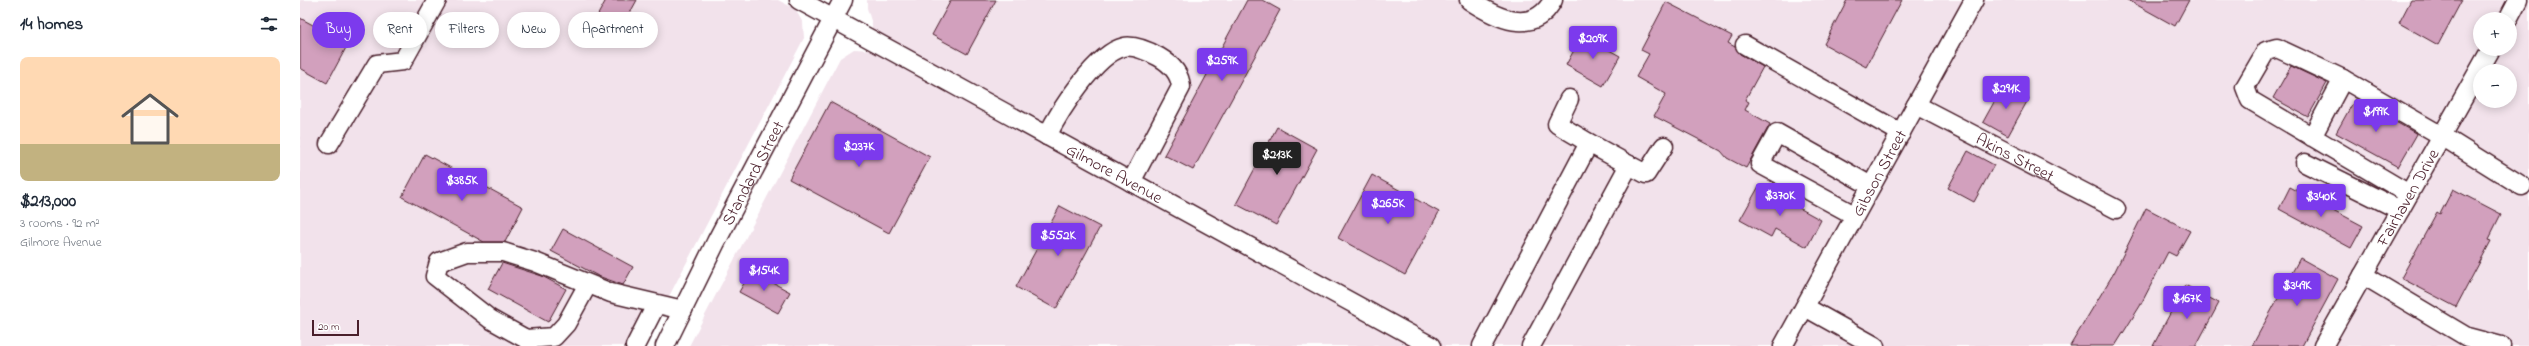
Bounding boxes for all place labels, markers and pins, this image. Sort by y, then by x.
pin: $209K [1565,26,1621,60]
pin: $259K [1194,48,1250,82]
pin: $291K [1978,76,2034,110]
pin: $199K [2348,99,2404,133]
pin: $237K [831,134,887,168]
pin: $213K [1249,142,1305,176]
pin: $385K [434,168,490,202]
pin: $370K [1752,183,1808,217]
pin: $340K [2293,184,2349,218]
pin: $265K [1360,191,1416,225]
pin: $552K [1030,223,1086,257]
pin: $154K [736,258,792,292]
pin: $349K [2269,273,2325,307]
pin: $167K [2159,286,2215,320]

